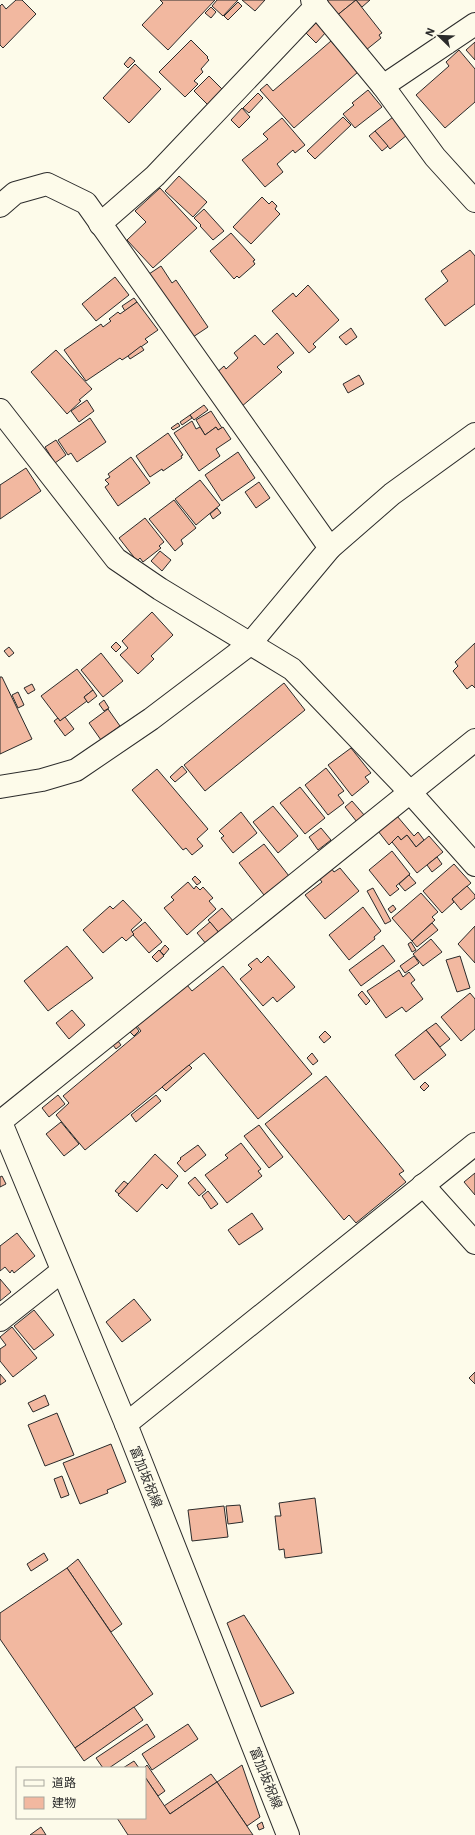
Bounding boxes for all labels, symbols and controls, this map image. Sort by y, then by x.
north arrow [419,16,459,56]
text: N [422,26,438,38]
street label: 富加坂祝線 [126,1444,166,1510]
street label: 富加坂祝線 [246,1745,286,1811]
legend [16,1767,146,1819]
text: 道路 [52,1775,76,1790]
text: 建物 [52,1795,76,1810]

